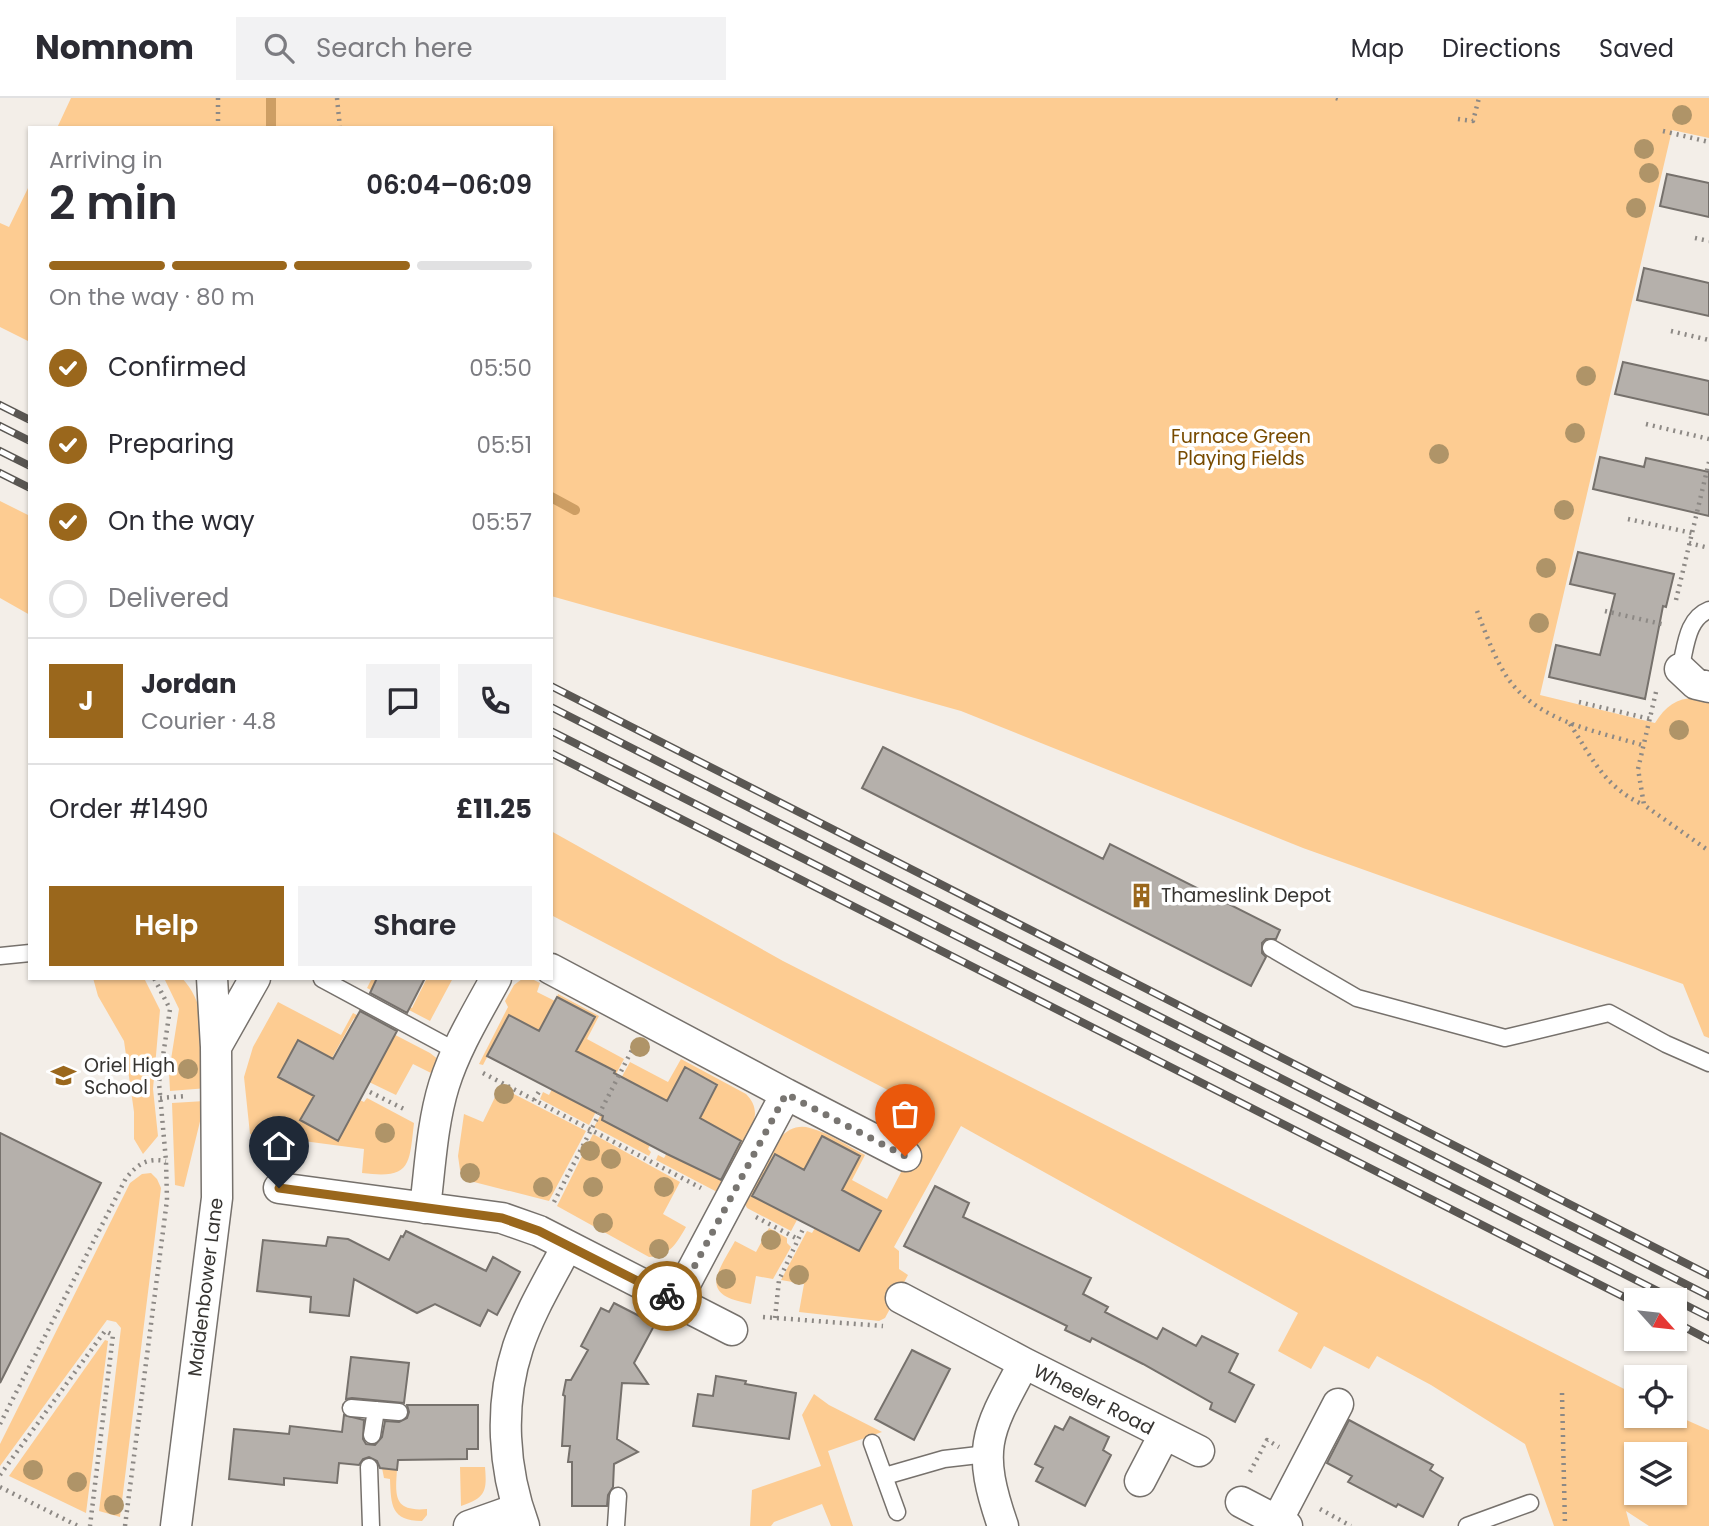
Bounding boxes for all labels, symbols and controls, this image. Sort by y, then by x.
search box [236,17,726,80]
text: Nomnom [35,24,194,71]
icon: search [260,29,298,67]
text: Search here [316,30,473,66]
text: Map [1351,32,1404,65]
text: Directions [1442,32,1561,65]
text: Saved [1599,32,1674,65]
text: Arriving in [49,144,163,176]
text: 06:04–06:09 [366,167,532,203]
text: 2 min [49,171,178,235]
text: On the way · 80 m [49,281,255,313]
icon: check [49,349,87,387]
text: Confirmed [108,349,246,385]
text: 05:50 [469,352,532,384]
park label: Furnace Green Playing Fields [1171,423,1311,472]
icon: check [49,426,87,464]
text: Preparing [108,426,234,462]
text: 05:51 [476,429,532,461]
icon: check [49,503,87,541]
text: On the way [108,503,255,539]
text: 05:57 [471,506,532,538]
text: Delivered [108,580,229,616]
button: chat [366,664,440,738]
button: phone [458,664,532,738]
text: Jordan [141,666,237,702]
text: J [78,683,94,719]
text: Courier · 4.8 [141,705,276,737]
text: Order #1490 [49,791,209,827]
text: £11.25 [456,791,532,827]
building icon: Thameslink Depot [1127,881,1155,909]
place label: Thameslink Depot [1161,882,1331,909]
button: Help [49,886,284,966]
button: Share [298,886,532,966]
place label: Oriel High School [84,1052,175,1101]
school or university icon: Oriel High School [50,1062,78,1090]
pin [875,1084,935,1156]
icon: bag [886,1095,924,1133]
pin [249,1116,309,1188]
icon: home [260,1127,298,1165]
street label: Maidenbower Lane [181,1196,230,1378]
courier [632,1261,702,1331]
icon: bike [648,1277,686,1315]
north arrow [1624,1288,1687,1351]
map controls [1624,1288,1687,1505]
street label: Wheeler Road [1029,1357,1159,1442]
button: locate [1624,1365,1687,1428]
button: layers [1624,1442,1687,1505]

